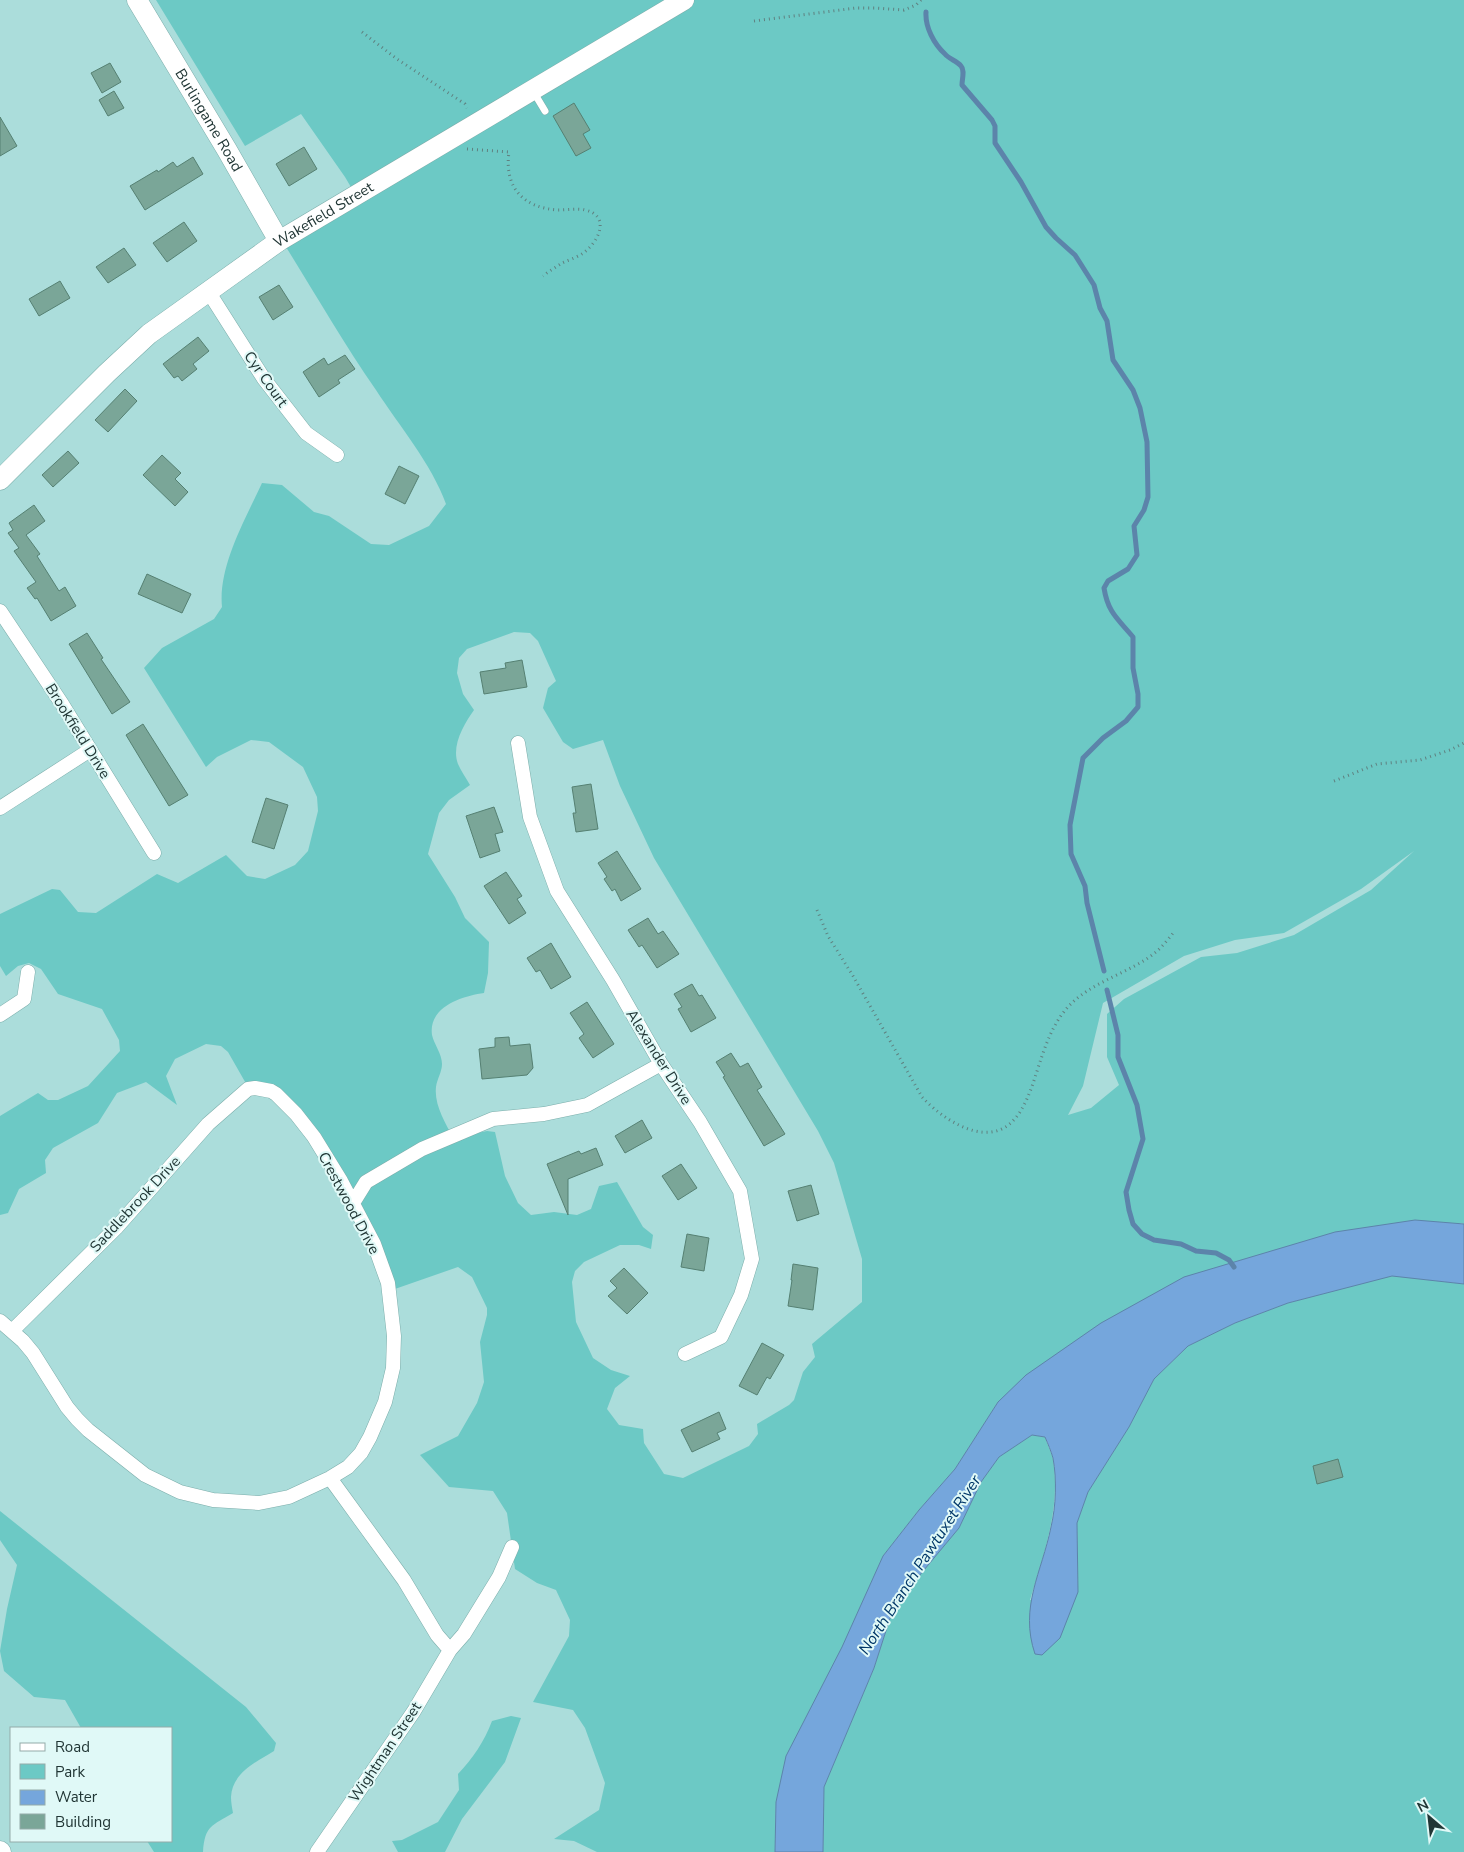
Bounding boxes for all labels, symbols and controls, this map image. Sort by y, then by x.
street label: Burlingame Road [170,65,247,175]
street label: Wakefield Street [270,177,378,252]
street label: Cyr Court [239,347,293,412]
street label: Brookfield Drive [41,680,115,782]
street label: Alexander Drive [622,1005,696,1109]
street label: Crestwood Drive [314,1148,384,1258]
street label: Saddlebrook Drive [85,1152,185,1256]
water label: North Branch Pawtuxet River [854,1470,987,1659]
street label: Wightman Street [344,1697,426,1806]
legend [10,1727,172,1842]
text: Road [55,1737,90,1757]
text: Park [55,1762,85,1782]
text: Water [55,1787,98,1807]
north arrow [1404,1792,1454,1842]
text: N [1414,1795,1432,1817]
text: Building [55,1812,111,1832]

